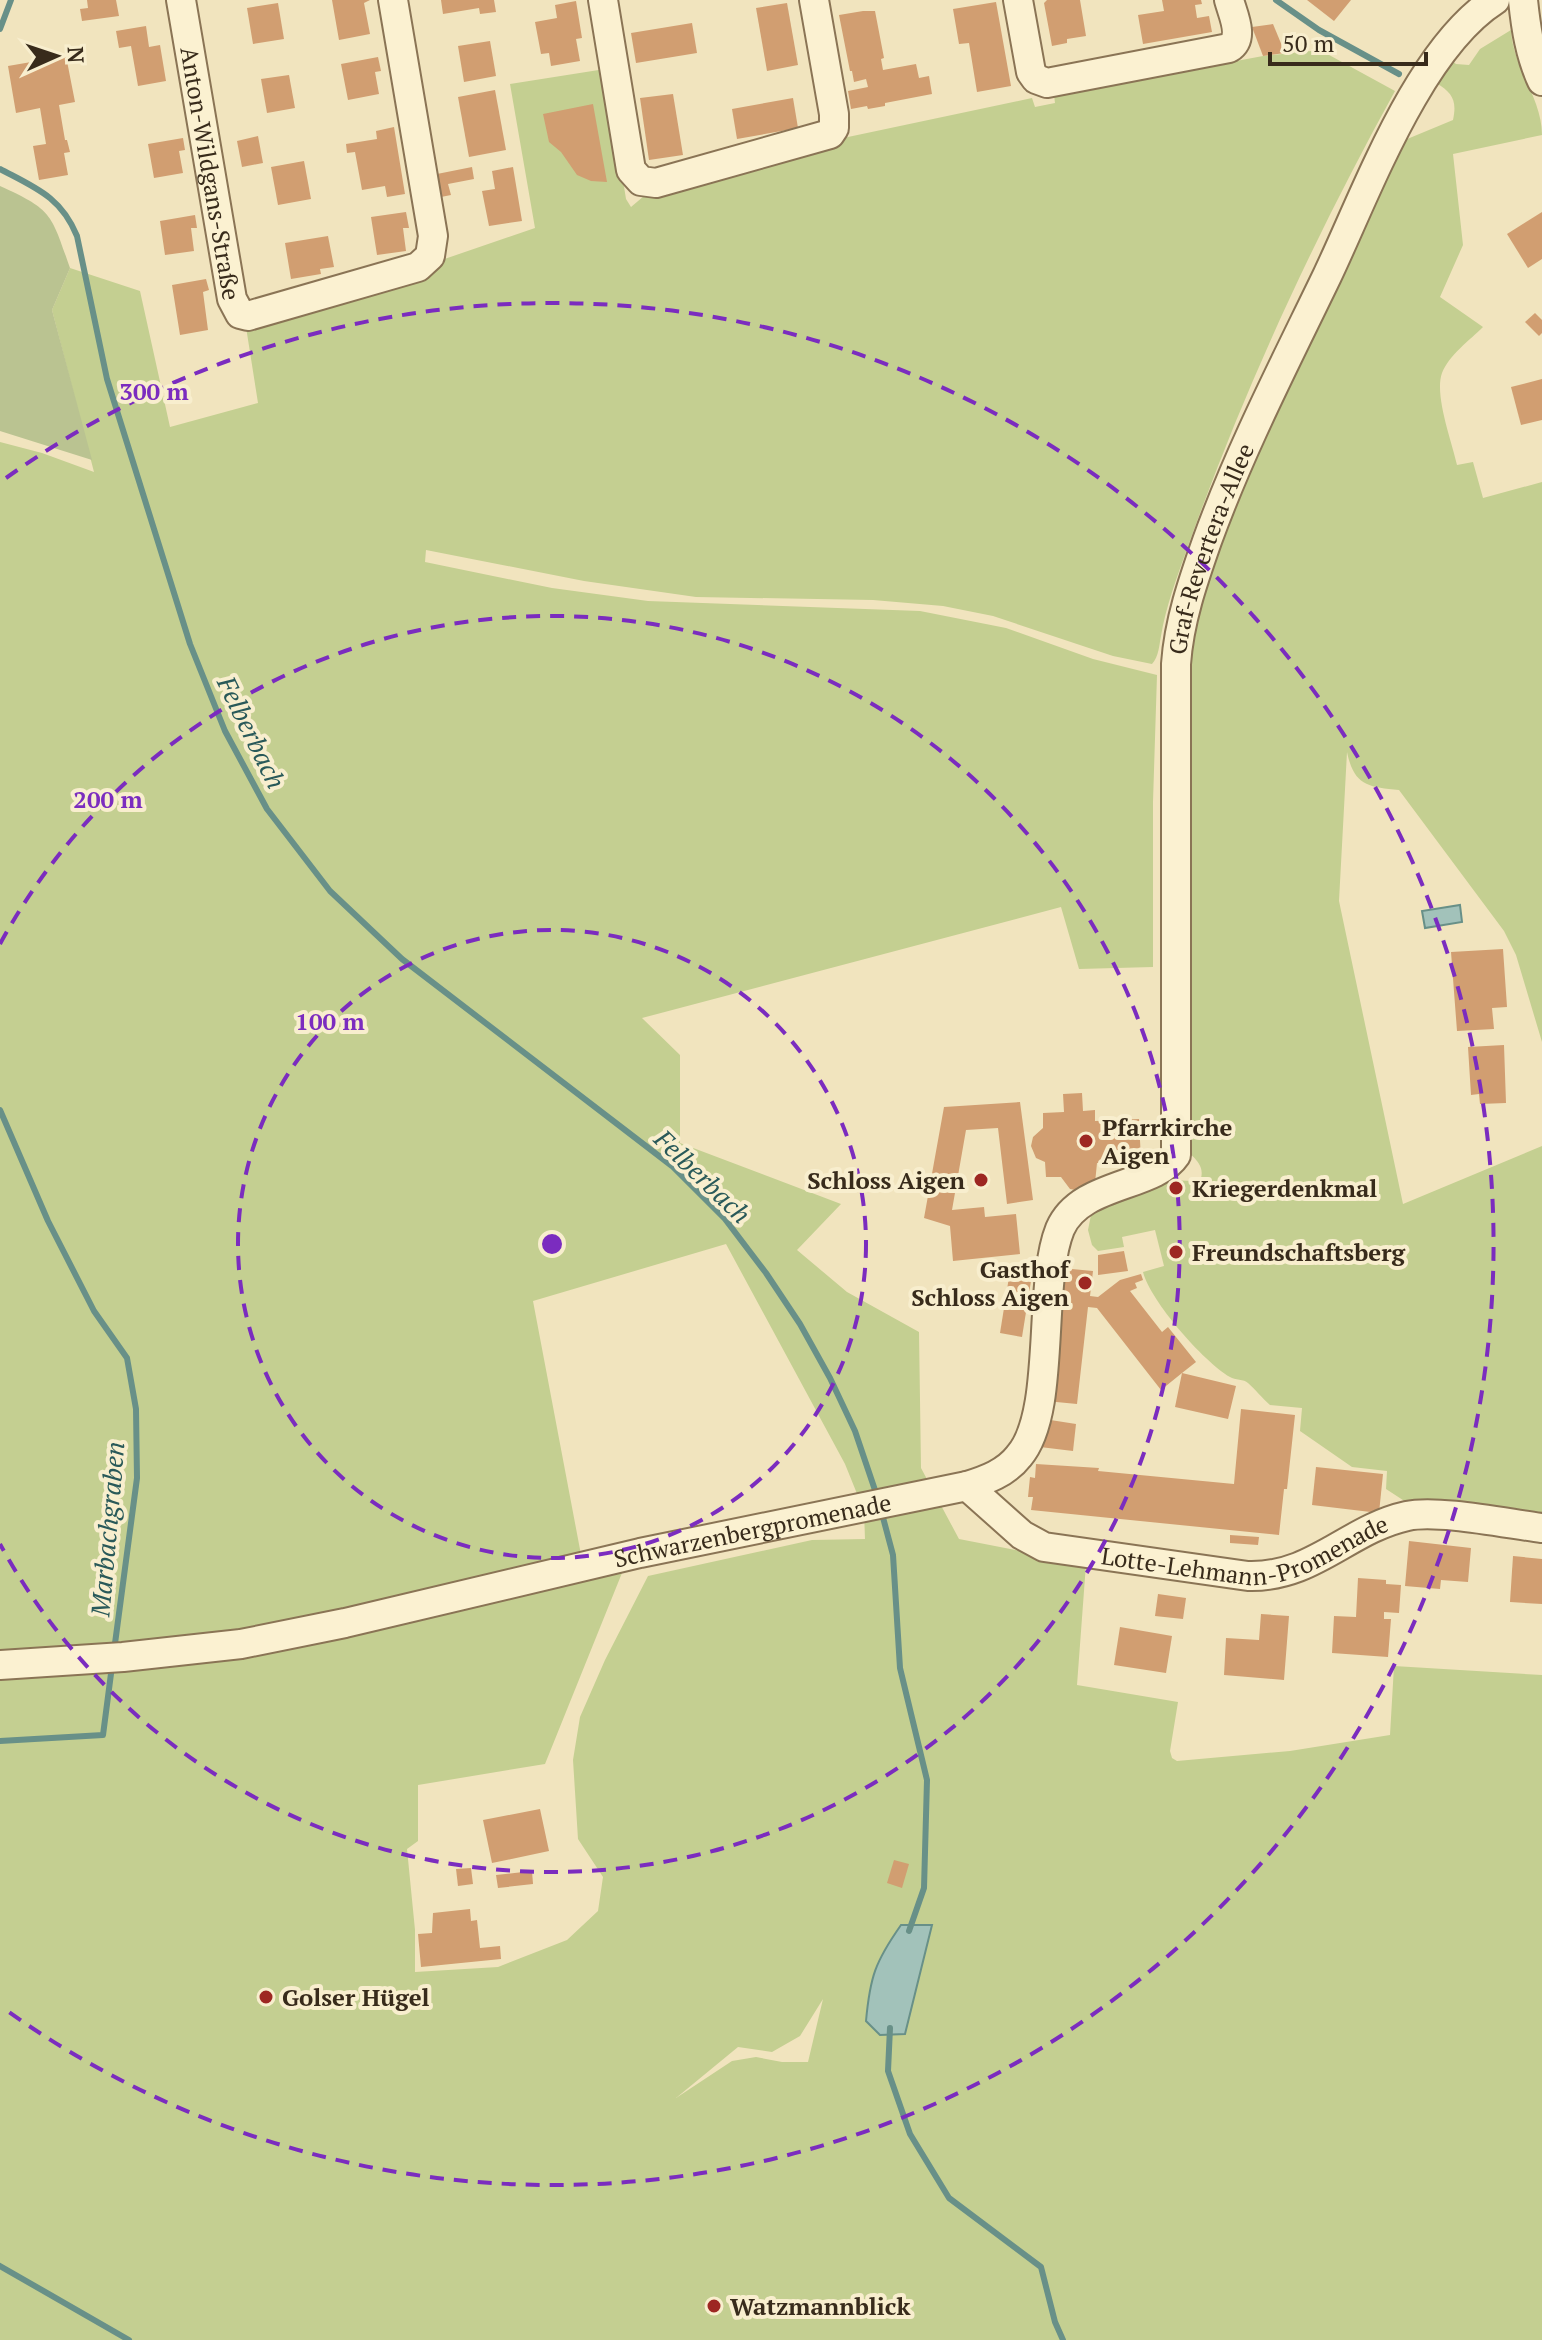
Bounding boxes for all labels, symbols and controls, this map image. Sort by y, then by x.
north arrow [16,16,96,96]
scale bar [1270,16,1426,66]
text: 50 m [1282,27,1334,59]
street label: Anton-Wildgans-Straße [173,44,248,303]
text: N [62,46,91,64]
text: 300 m [119,375,189,407]
street label: Graf-Revertera-Allee [1161,438,1261,656]
water label: Felberbach [210,669,294,794]
text: 200 m [73,783,143,815]
text: 100 m [295,1005,365,1037]
place label: Pfarrkirche Aigen [1102,1111,1233,1171]
water label: Felberbach [647,1121,758,1230]
marker: Pfarrkirche Aigen [1077,1132,1095,1150]
place label: Schloss Aigen [807,1164,966,1196]
marker: Schloss Aigen [972,1171,990,1189]
place label: Kriegerdenkmal [1192,1172,1377,1204]
marker: Kriegerdenkmal [1167,1179,1185,1197]
centre of rings [538,1230,566,1258]
place label: Freundschaftsberg [1192,1236,1406,1268]
marker: Freundschaftsberg [1167,1243,1185,1261]
place label: Gasthof Schloss Aigen [911,1253,1071,1313]
marker: Gasthof Schloss Aigen [1076,1274,1094,1292]
water label: Marbachgraben [82,1440,132,1619]
street label: Schwarzenbergpromenade [611,1486,894,1575]
street label: Lotte-Lehmann-Promenade [1099,1507,1393,1592]
place label: Golser Hügel [282,1981,430,2013]
marker: Golser Hügel [257,1988,275,2006]
place label: Watzmannblick [730,2290,910,2322]
marker: Watzmannblick [705,2297,723,2315]

